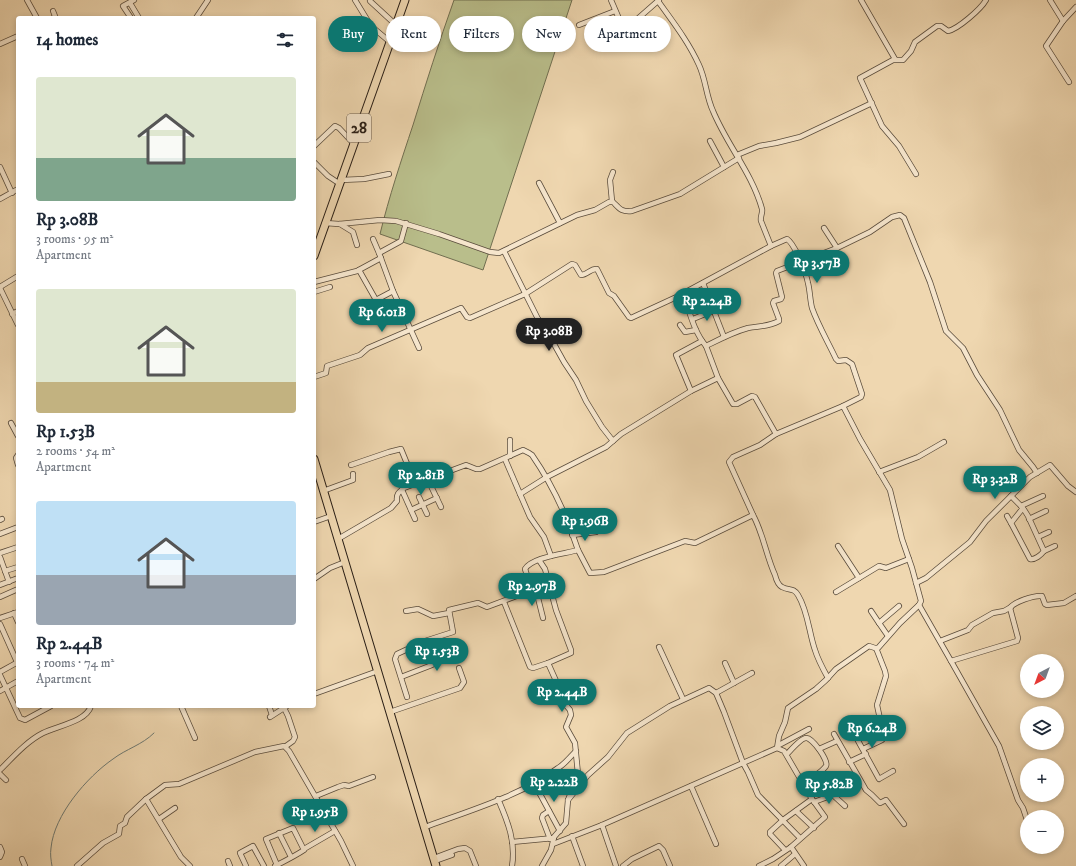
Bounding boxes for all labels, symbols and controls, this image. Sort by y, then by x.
chip: Buy [328,16,378,52]
chip: Rent [386,16,441,52]
chip: Filters [449,16,514,52]
chip: New [522,16,576,52]
chip: Apartment [584,16,671,52]
text: 14 homes [36,29,98,51]
icon: filters [274,29,296,51]
icon: home [130,103,202,175]
road number: 28 [347,114,371,142]
text: Rp 3.08B [36,209,98,231]
text: 3 rooms · 95 m² [36,231,113,247]
text: Apartment [36,247,91,263]
pin: Rp 3.57B [776,250,858,284]
text: Rp 3.57B [793,255,841,271]
pin: Rp 2.24B [666,288,748,322]
text: Rp 2.24B [682,293,732,309]
pin: Rp 6.01B [341,299,423,333]
text: Rp 6.01B [358,304,406,320]
icon: home [130,315,202,387]
pin: Rp 3.08B [508,318,590,352]
text: Rp 3.08B [525,323,573,339]
text: Rp 1.53B [36,421,95,443]
text: 2 rooms · 54 m² [36,443,115,459]
text: Apartment [36,459,91,475]
pin: Rp 2.81B [380,462,462,496]
pin: Rp 3.32B [954,466,1036,500]
text: Rp 2.81B [397,467,445,483]
text: Rp 3.32B [972,471,1018,487]
pin: Rp 1.96B [544,508,626,542]
text: Rp 1.96B [561,513,609,529]
icon: home [130,527,202,599]
pin: Rp 2.97B [491,573,573,607]
text: Rp 2.97B [507,578,557,594]
text: Rp 2.44B [36,633,103,655]
pin: Rp 1.53B [396,638,478,672]
text: Rp 1.53B [414,643,460,659]
north arrow [1020,654,1064,698]
map controls [1020,654,1064,854]
text: 3 rooms · 74 m² [36,655,114,671]
text: Apartment [36,671,91,687]
pin: Rp 2.44B [521,679,603,713]
text: Rp 2.44B [537,684,587,700]
button: layers [1020,706,1064,750]
pin: Rp 6.24B [831,715,913,749]
text: Rp 6.24B [847,720,897,736]
button: + [1020,758,1064,802]
pin: Rp 2.22B [513,769,595,803]
pin: Rp 5.82B [788,771,870,805]
text: Rp 2.22B [530,774,578,790]
text: Rp 5.82B [805,776,853,792]
pin: Rp 1.95B [274,799,356,833]
text: Rp 1.95B [292,804,339,820]
button: − [1020,810,1064,854]

